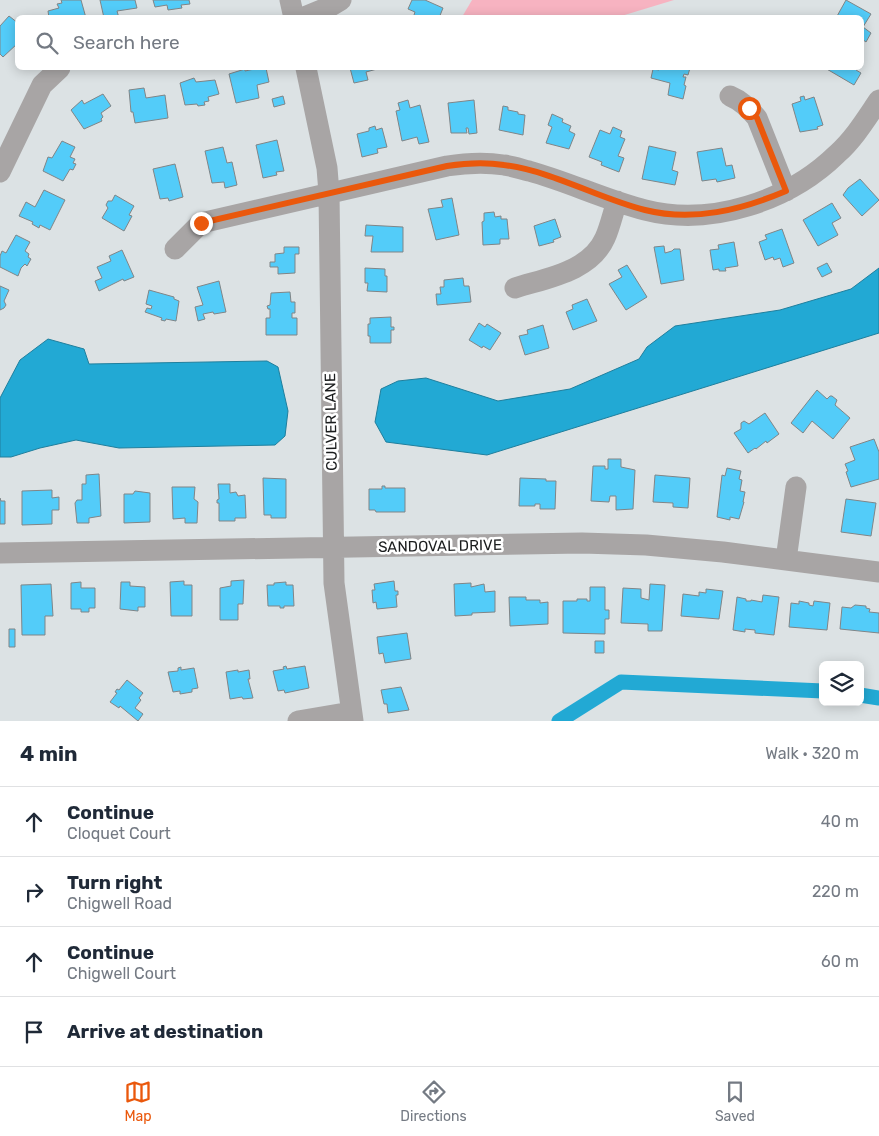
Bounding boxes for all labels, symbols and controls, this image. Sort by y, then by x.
search box [15,15,864,70]
icon: search [33,29,61,57]
text: Search here [73,31,180,54]
route start [738,97,761,120]
route end [190,212,213,235]
street label: CULVER LANE [321,373,341,471]
street label: SANDOVAL DRIVE [378,536,502,556]
map controls [819,661,864,706]
button: layers [819,661,864,706]
text: 4 min [20,741,78,766]
text: Walk · 320 m [765,744,859,763]
text: Continue [67,801,154,824]
icon: ahead [20,808,48,836]
text: 40 m [821,812,859,831]
text: Cloquet Court [67,824,171,843]
text: Turn right [67,871,162,894]
icon: right [20,878,48,906]
text: 220 m [812,882,859,901]
text: Chigwell Road [67,894,172,913]
text: Continue [67,941,154,964]
icon: ahead [20,948,48,976]
text: 60 m [821,952,859,971]
text: Chigwell Court [67,964,176,983]
icon: arrive [20,1018,48,1046]
text: Arrive at destination [67,1020,263,1043]
tab: Map [124,1078,152,1125]
tab: Directions [400,1078,467,1125]
tab: Saved [715,1078,755,1125]

